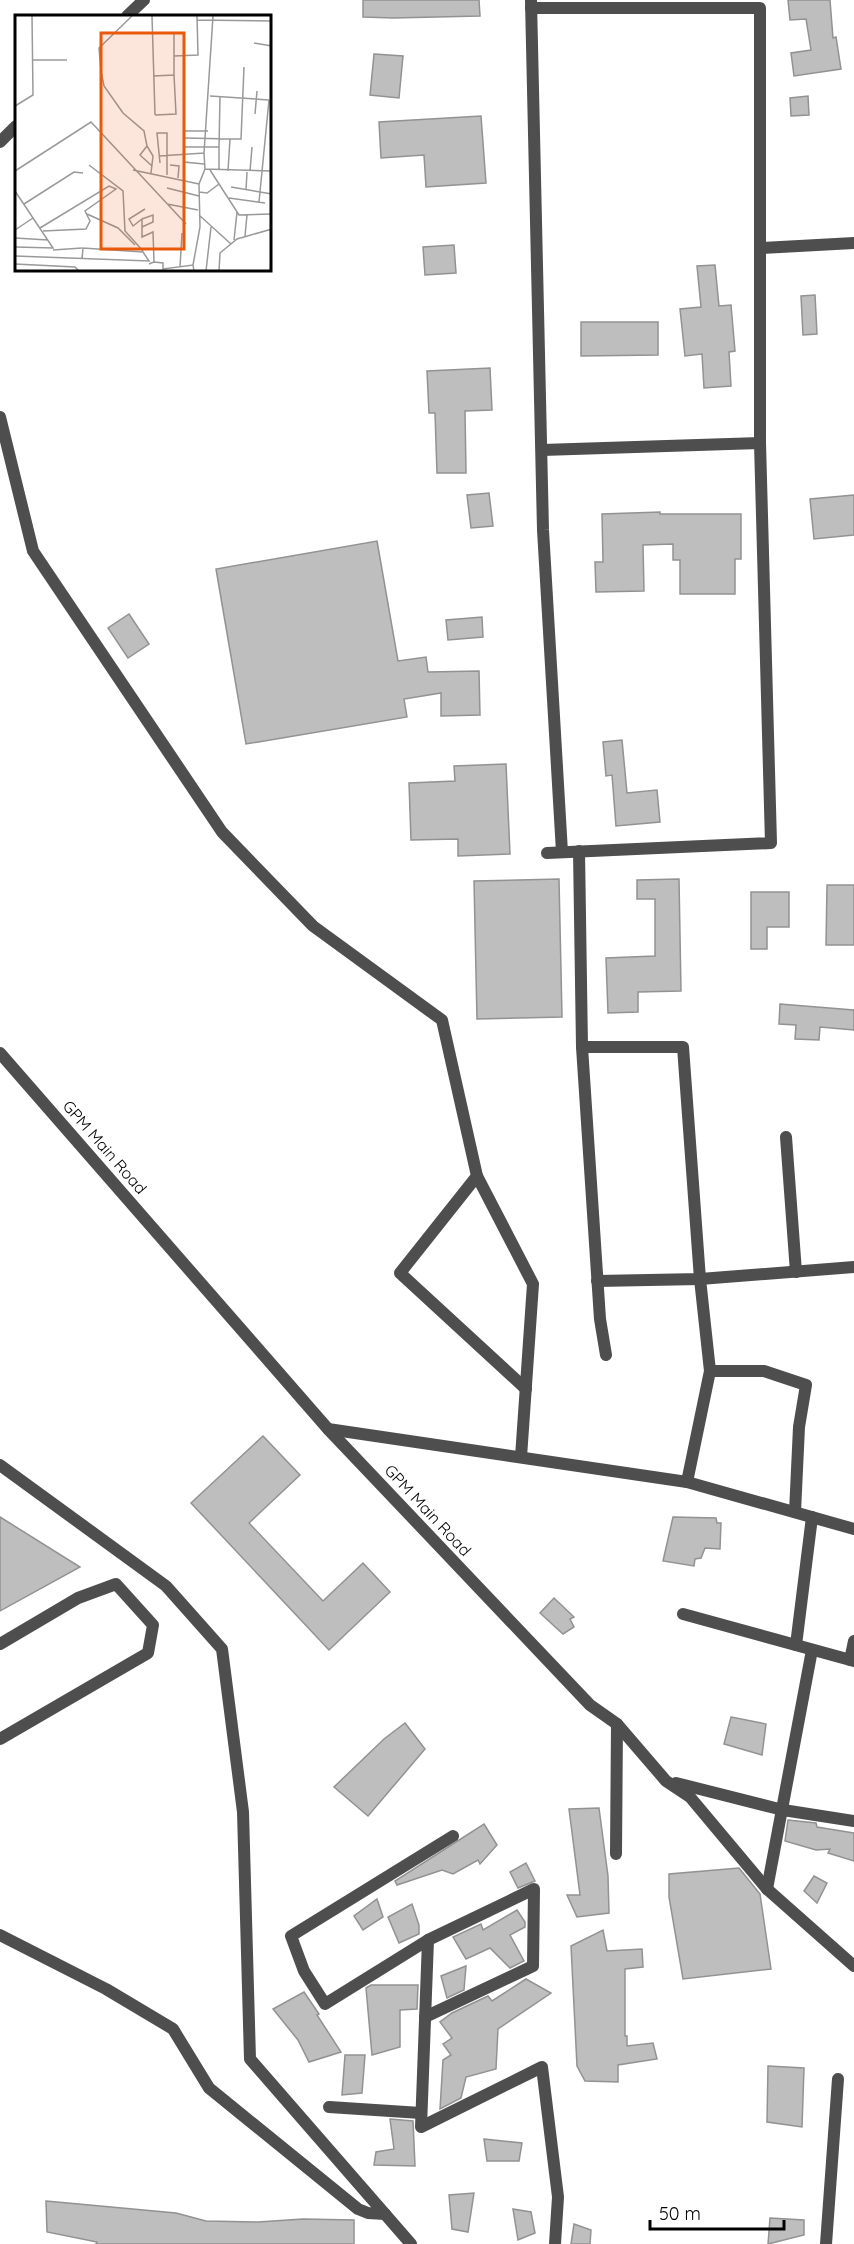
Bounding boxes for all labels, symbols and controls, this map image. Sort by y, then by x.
inset map [15,15,272,272]
street label: GPM Main Road [59,1096,151,1198]
street label: GPM Main Road [380,1460,476,1560]
scale bar [650,2193,784,2231]
text: 50 m [659,2202,701,2225]

